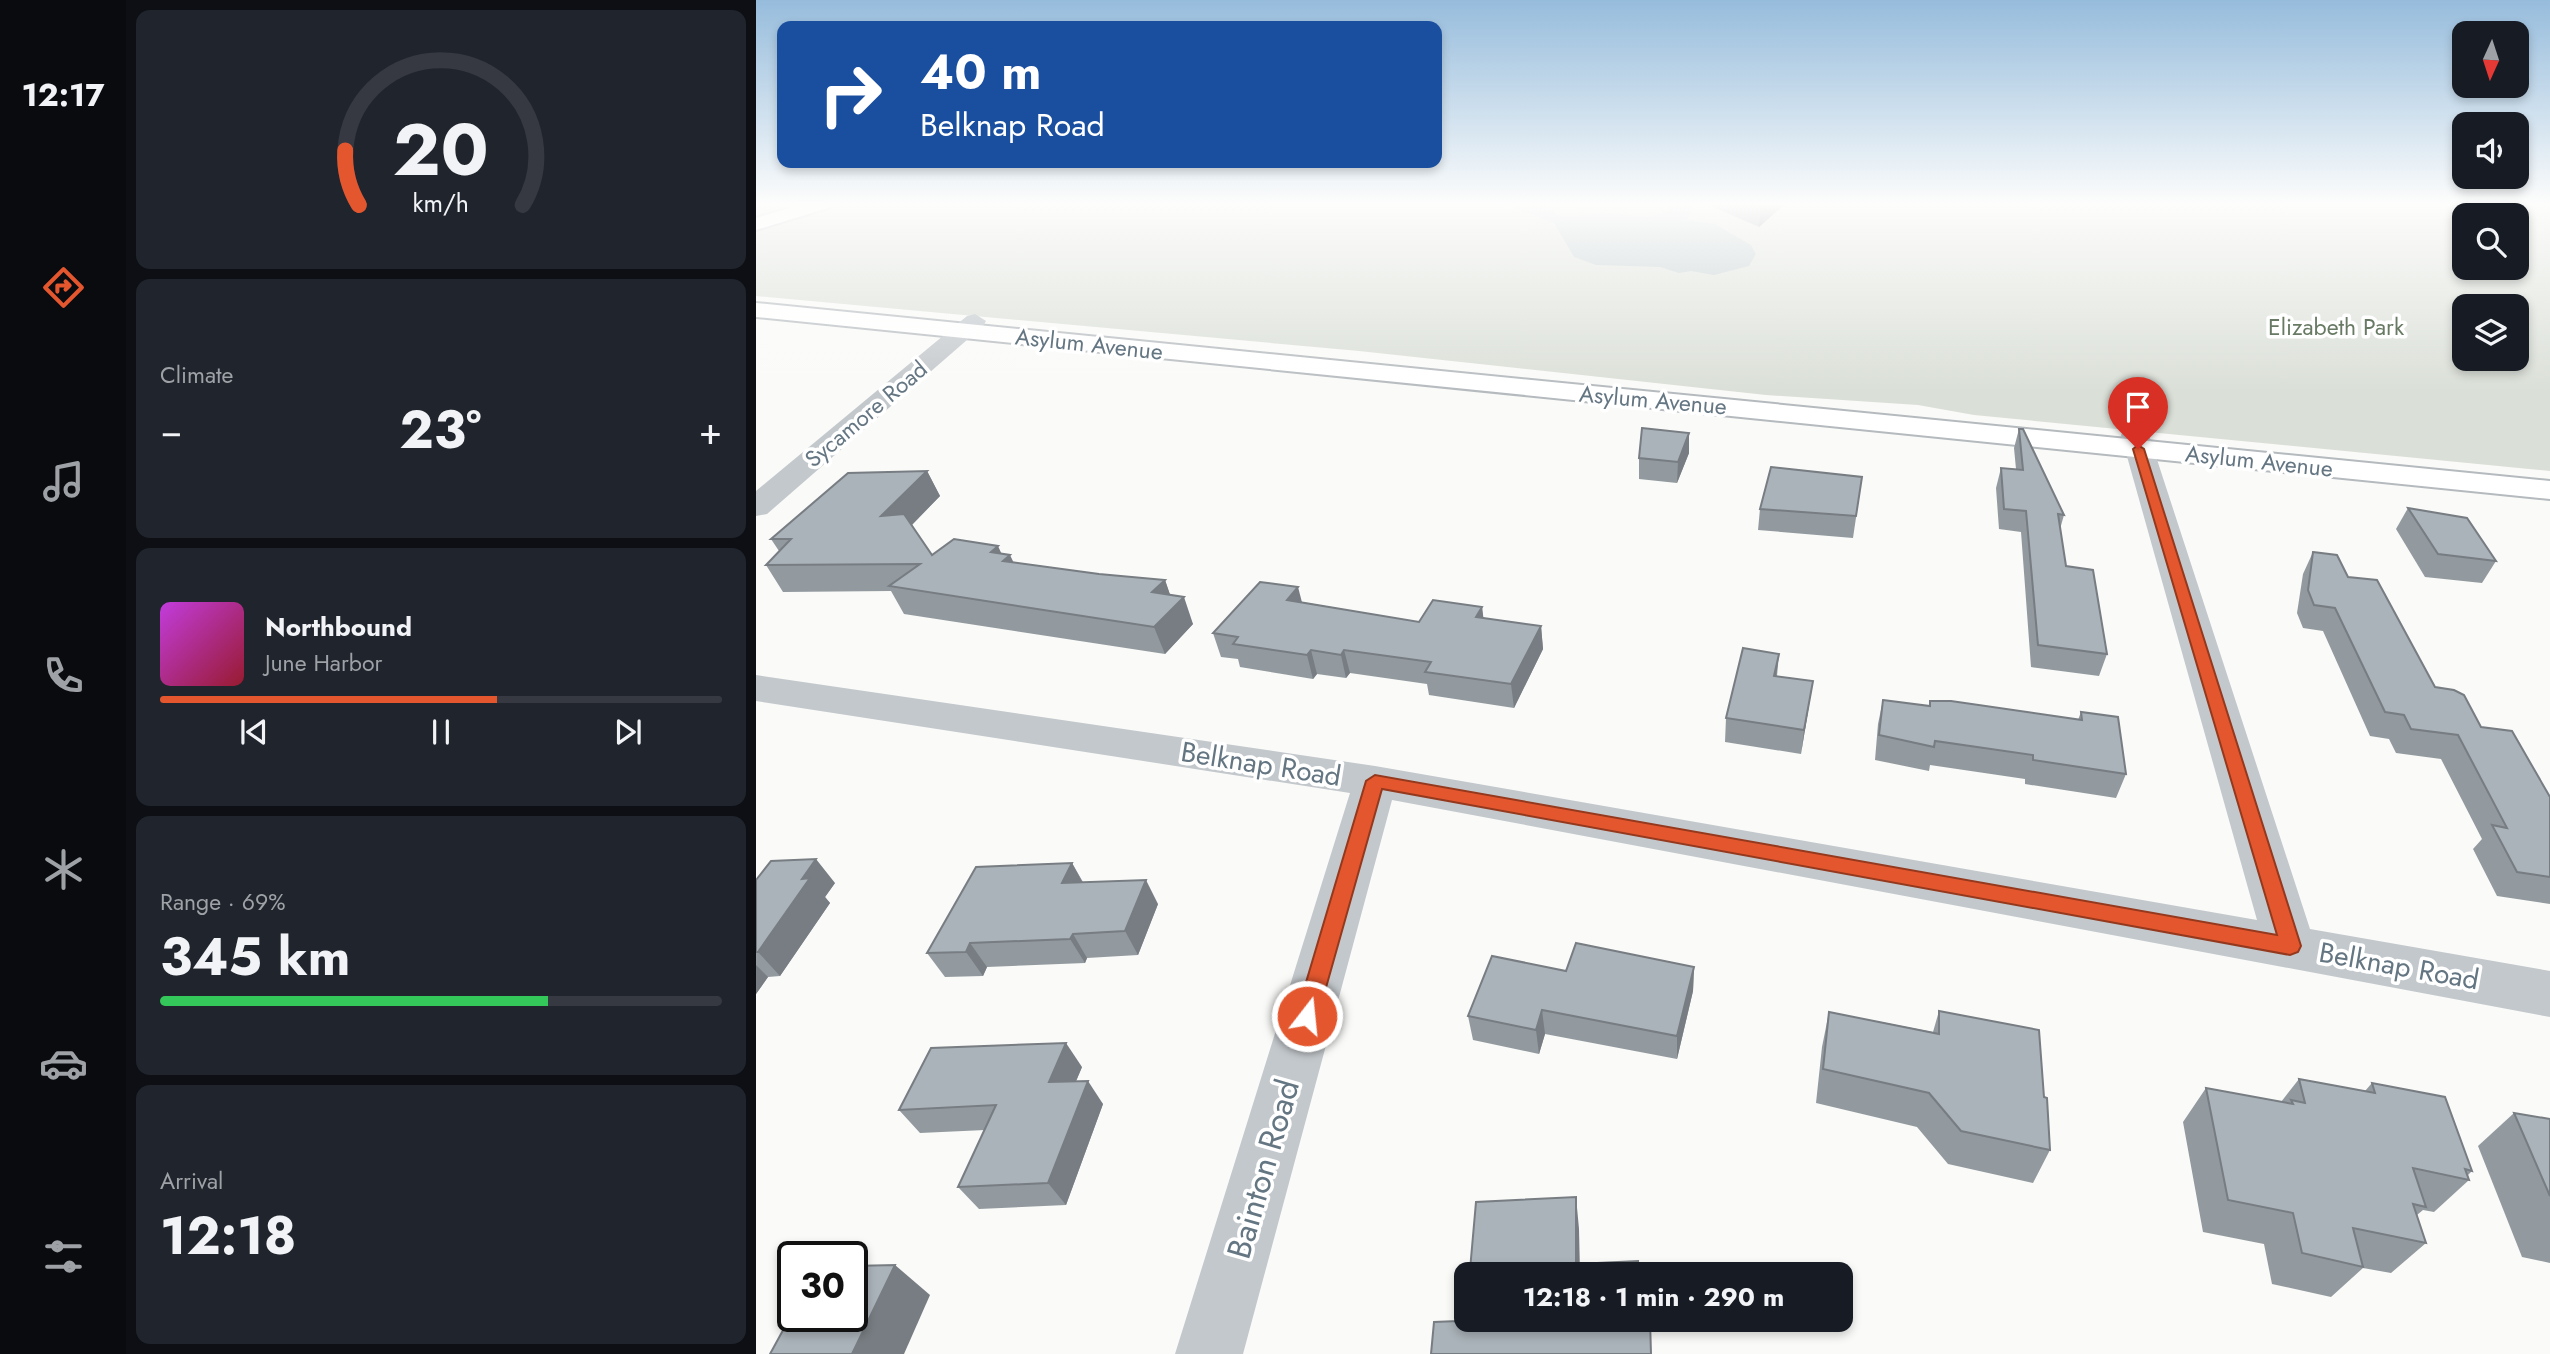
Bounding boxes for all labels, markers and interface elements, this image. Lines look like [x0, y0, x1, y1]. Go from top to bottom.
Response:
north arrow [2452, 21, 2529, 98]
map controls [2452, 21, 2529, 371]
text: 40 m [920, 37, 1042, 107]
icon: right [805, 49, 896, 140]
text: 12:17 [21, 72, 105, 118]
text: 20 [393, 98, 489, 203]
text: Belknap Road [920, 102, 1105, 148]
button: sound [2452, 112, 2529, 189]
text: km/h [413, 185, 469, 221]
button: search [2452, 203, 2529, 280]
icon: directions [39, 263, 88, 312]
button: layers [2452, 294, 2529, 371]
park label: Elizabeth Park [2268, 310, 2405, 344]
street label: Asylum Avenue [1013, 319, 1165, 369]
street label: Sycamore Road [797, 352, 935, 476]
text: Climate [160, 358, 233, 392]
street label: Asylum Avenue [1578, 377, 1729, 423]
pin [2108, 377, 2168, 449]
icon: arrive [2119, 388, 2157, 426]
text: 23° [400, 392, 481, 468]
text: − [160, 403, 182, 458]
text: + [699, 403, 722, 458]
street label: Asylum Avenue [2183, 436, 2335, 486]
icon: music [39, 457, 88, 506]
text: Northbound [265, 608, 412, 646]
text: June Harbor [265, 646, 382, 680]
icon: phone [39, 651, 88, 700]
icon: previous [235, 713, 273, 751]
icon: pause [422, 713, 460, 751]
icon: next [609, 713, 647, 751]
street label: Belknap Road [1178, 731, 1344, 797]
icon: climate [39, 845, 88, 894]
text: Range · 69% [160, 885, 285, 919]
text: 345 km [160, 919, 350, 995]
street label: Belknap Road [2316, 932, 2482, 1000]
position arrow [1270, 979, 1344, 1053]
icon: car [39, 1039, 88, 1088]
street label: Bainton Road [1215, 1074, 1311, 1264]
text: Arrival [160, 1164, 223, 1198]
text: 12:18 [160, 1198, 296, 1274]
icon: filters [39, 1232, 88, 1281]
speed limit sign: 30 [777, 1241, 868, 1332]
text: 12:18 · 1 min · 290 m [1523, 1278, 1784, 1316]

